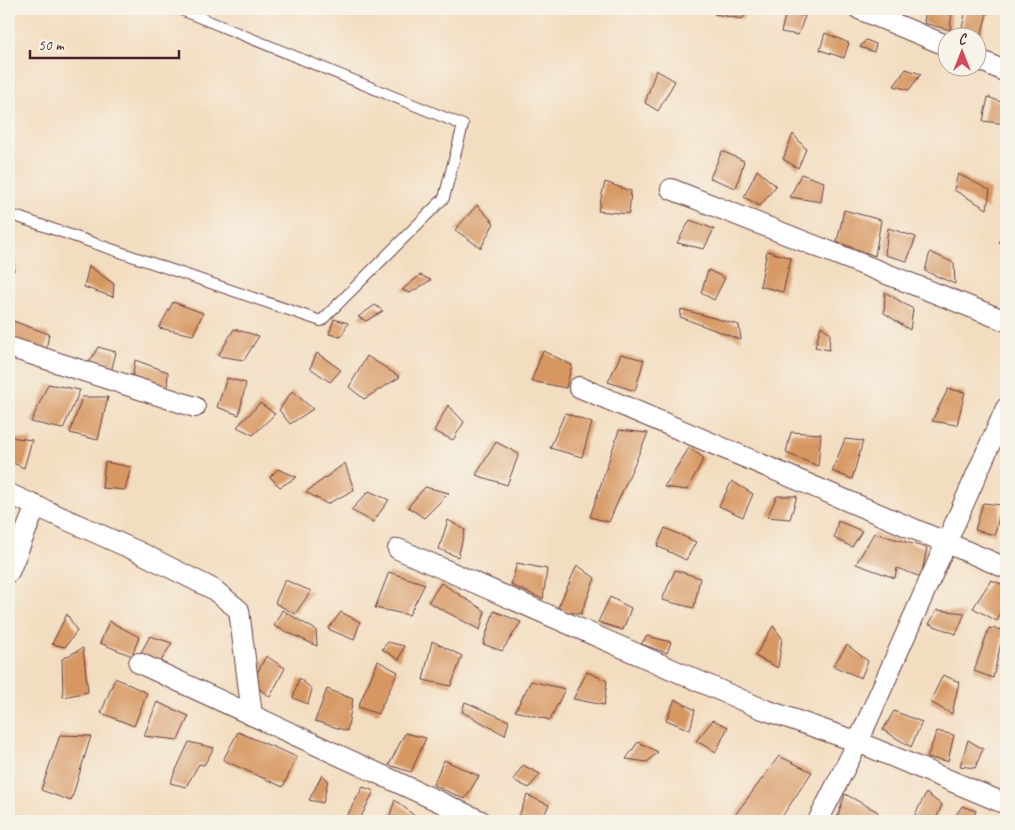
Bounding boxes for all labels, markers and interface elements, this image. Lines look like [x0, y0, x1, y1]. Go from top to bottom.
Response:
scale bar [30, 28, 179, 60]
north arrow [938, 28, 988, 78]
text: С [959, 31, 968, 48]
text: 50 m [38, 36, 65, 55]

